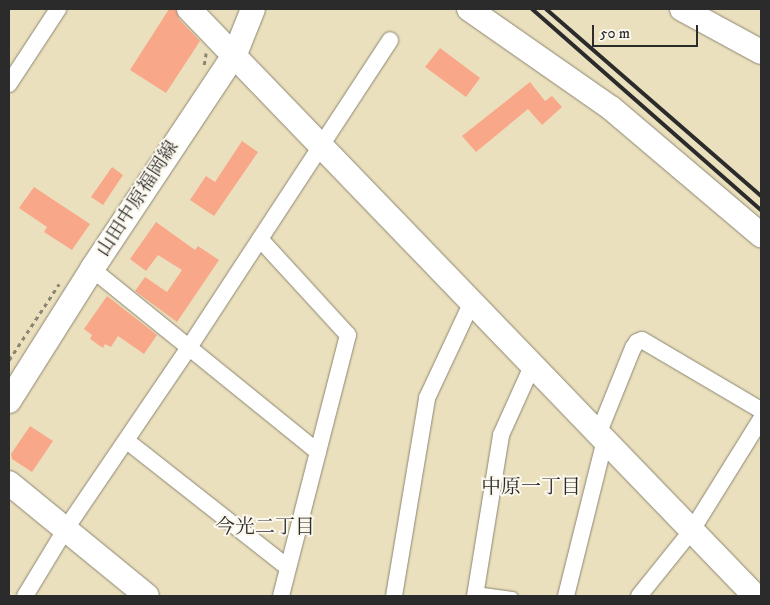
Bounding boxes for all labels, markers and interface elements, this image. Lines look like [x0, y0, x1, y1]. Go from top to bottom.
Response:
scale bar [595, 15, 701, 47]
text: 50 m [600, 24, 630, 43]
street label: 山田中原福岡線 [92, 137, 184, 261]
district label: 中原一丁目 [481, 475, 581, 499]
district label: 今光二丁目 [215, 515, 315, 539]

